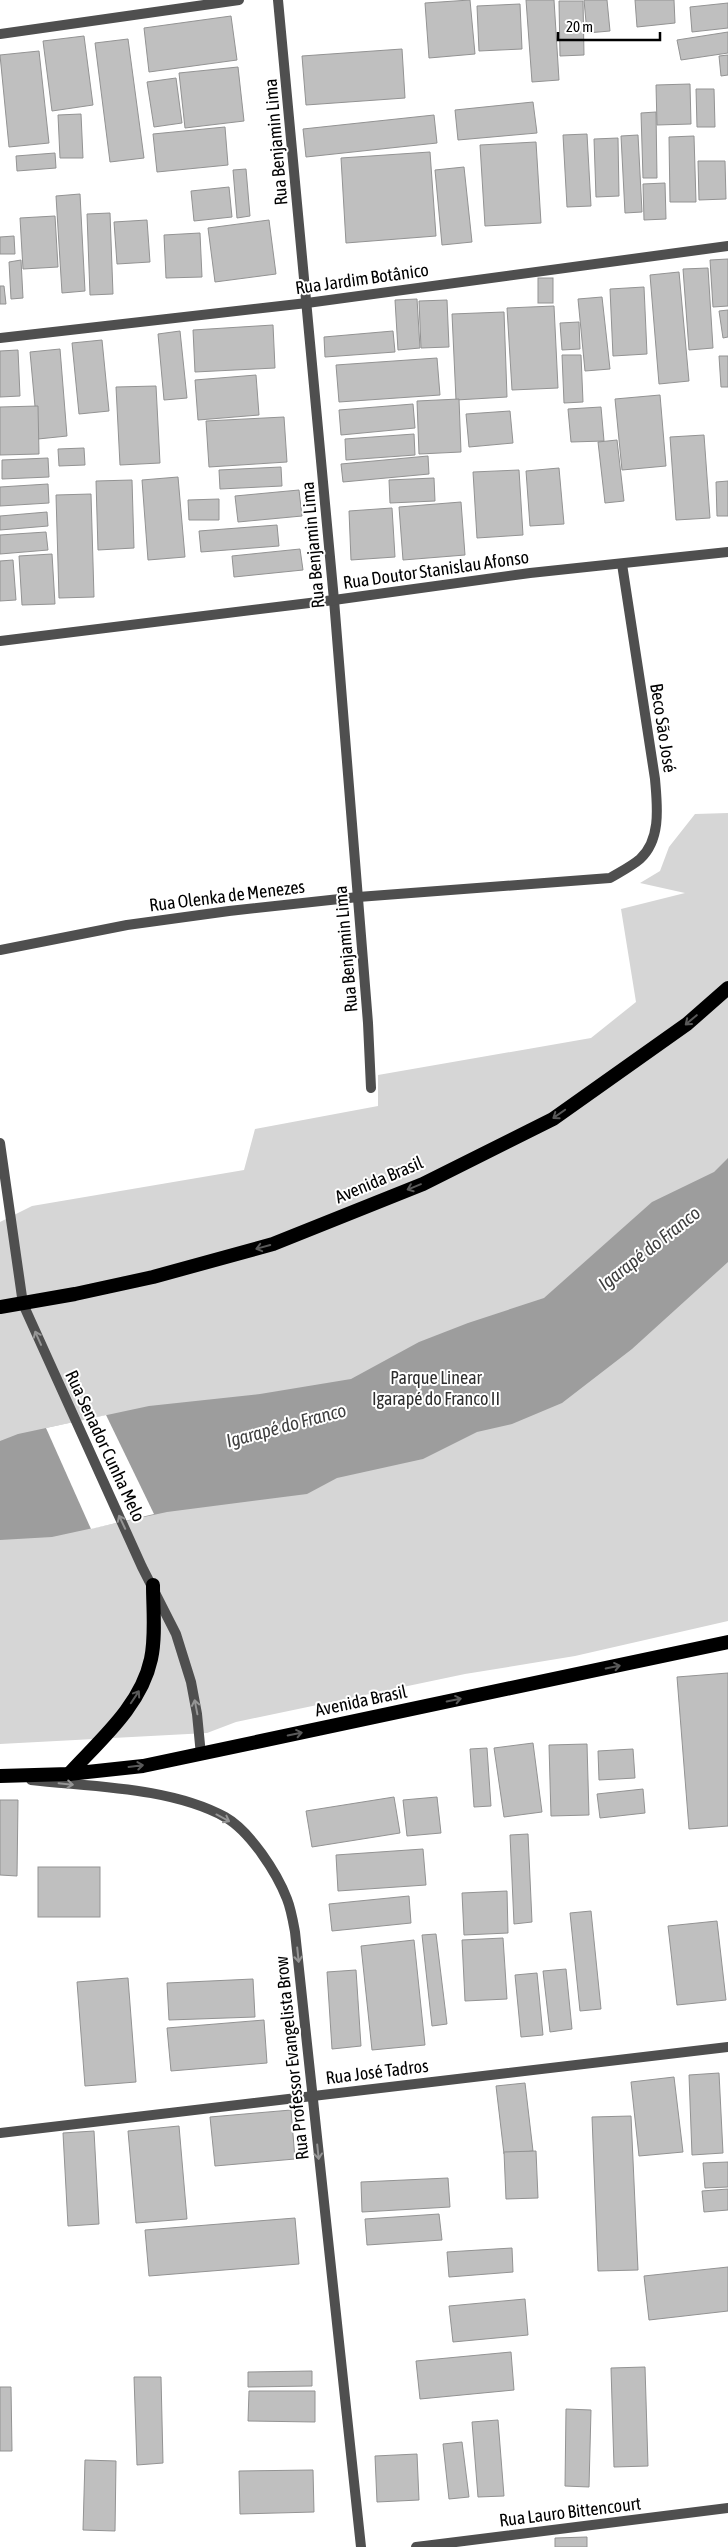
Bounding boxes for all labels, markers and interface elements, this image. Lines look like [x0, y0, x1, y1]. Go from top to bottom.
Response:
scale bar [558, 10, 660, 42]
text: 20 m [566, 18, 593, 35]
street label: Rua Benjamin Lima [259, 78, 292, 206]
street label: Rua Jardim Botânico [294, 259, 430, 298]
street label: Rua Benjamin Lima [296, 481, 329, 609]
street label: Rua Doutor Stanislau Afonso [342, 546, 530, 593]
street label: Beco São José [646, 682, 681, 774]
street label: Rua Olenka de Menezes [148, 876, 306, 915]
street label: Rua Benjamin Lima [329, 885, 362, 1013]
one-way arrow [685, 1014, 698, 1025]
one-way arrow [552, 1109, 566, 1119]
street label: Avenida Brasil [332, 1152, 426, 1207]
one-way arrow [407, 1183, 422, 1193]
water label: Igarapé do Franco [594, 1201, 704, 1295]
one-way arrow [255, 1243, 271, 1252]
one-way arrow [33, 1331, 43, 1346]
street label: Rua Senador Cunha Melo [61, 1367, 150, 1525]
park label: Parque Linear Igarapé do Franco II [372, 1367, 500, 1409]
water label: Igarapé do Franco [224, 1398, 348, 1452]
one-way arrow [117, 1515, 127, 1530]
one-way arrow [604, 1661, 620, 1671]
street label: Avenida Brasil [313, 1680, 409, 1721]
one-way arrow [130, 1690, 140, 1704]
one-way arrow [445, 1695, 461, 1704]
one-way arrow [190, 1699, 200, 1715]
one-way arrow [287, 1729, 303, 1738]
one-way arrow [128, 1761, 144, 1771]
one-way arrow [58, 1779, 74, 1789]
one-way arrow [216, 1813, 231, 1823]
one-way arrow [293, 1947, 303, 1963]
street label: Rua Professor Evangelista Brow [270, 1955, 313, 2161]
street label: Rua José Tadros [324, 2055, 430, 2088]
one-way arrow [314, 2143, 323, 2159]
street label: Rua Lauro Bittencourt [498, 2492, 642, 2531]

